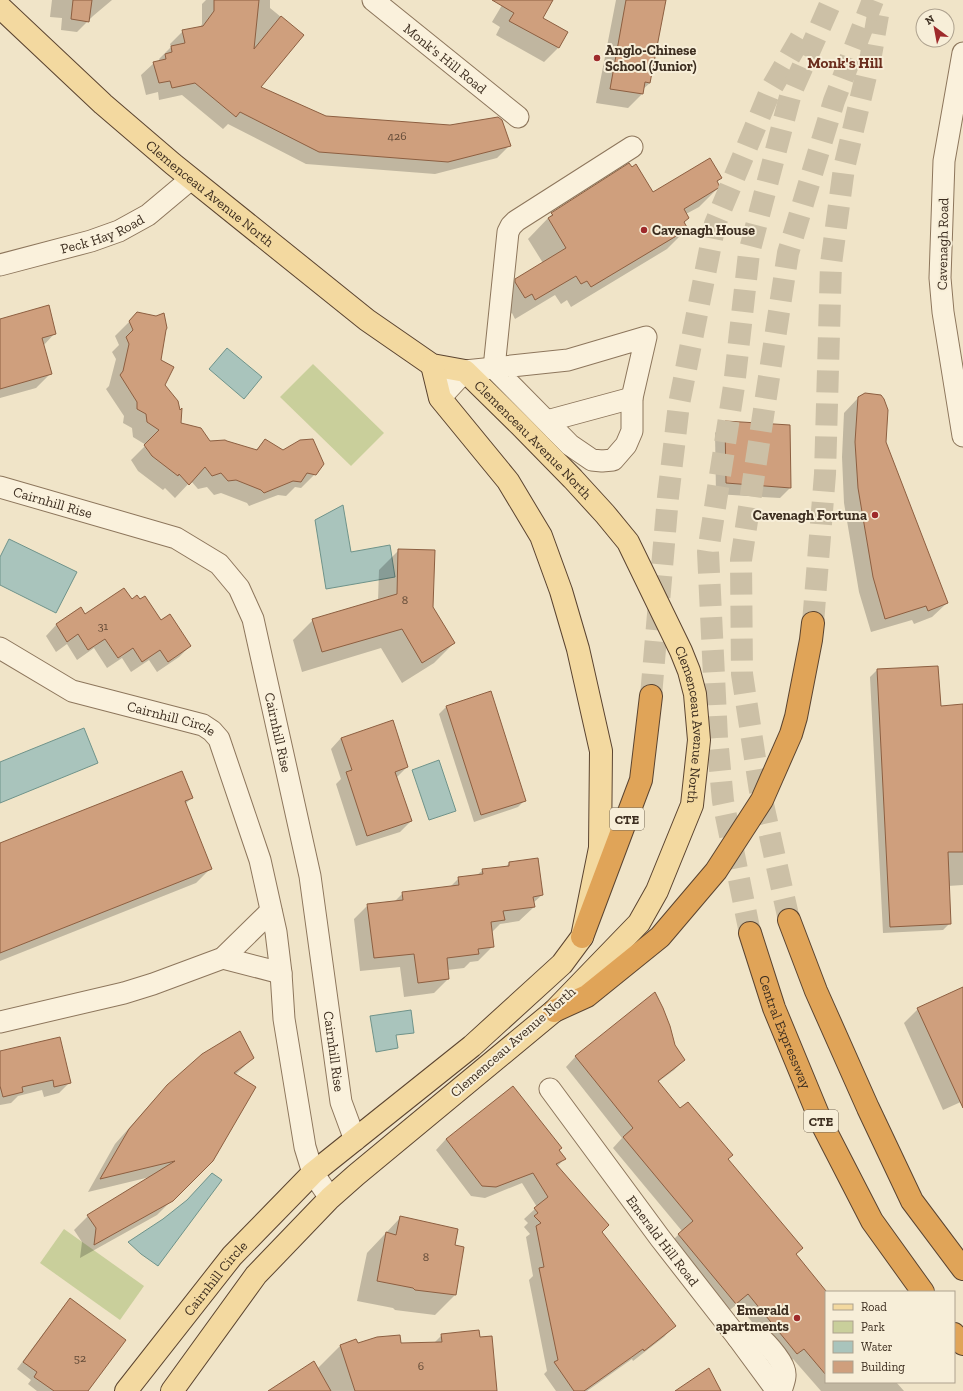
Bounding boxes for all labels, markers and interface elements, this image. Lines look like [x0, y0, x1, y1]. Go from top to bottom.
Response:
north arrow [915, 8, 955, 48]
text: N [923, 12, 937, 28]
street label: Monk's Hill Road [400, 20, 491, 97]
place label: Anglo-Chinese School (Junior) [605, 42, 697, 75]
marker: Anglo-Chinese School (Junior) [592, 53, 602, 63]
district label: Monk's Hill [807, 54, 883, 72]
house number: 426 [387, 129, 407, 143]
street label: Clemenceau Avenue North [143, 136, 278, 251]
street label: Cavenagh Road [934, 197, 952, 290]
street label: Peck Hay Road [59, 210, 147, 257]
place label: Cavenagh House [652, 222, 755, 239]
marker: Cavenagh House [639, 225, 649, 235]
street label: Clemenceau Avenue North [471, 377, 596, 503]
street label: Cairnhill Rise [11, 483, 95, 522]
place label: Cavenagh Fortuna [753, 507, 867, 524]
marker: Cavenagh Fortuna [870, 510, 880, 520]
house number: 8 [402, 593, 408, 607]
house number: 31 [98, 619, 109, 633]
street label: Clemenceau Avenue North [671, 643, 708, 805]
street label: Cairnhill Rise [261, 691, 295, 774]
street label: Cairnhill Circle [125, 697, 219, 740]
road number: CTE [610, 808, 644, 830]
street label: Central Expressway [756, 973, 815, 1092]
street label: Clemenceau Avenue North [447, 983, 579, 1101]
street label: Cairnhill Rise [320, 1010, 348, 1093]
road number: CTE [804, 1110, 838, 1132]
street label: Emerald Hill Road [623, 1192, 703, 1290]
street label: Cairnhill Circle [180, 1237, 251, 1319]
house number: 8 [423, 1250, 429, 1264]
legend [825, 1291, 955, 1383]
text: Road [861, 1300, 887, 1314]
place label: Emerald apartments [716, 1302, 790, 1335]
marker: Emerald apartments [792, 1313, 802, 1323]
text: Park [861, 1320, 886, 1334]
text: Water [861, 1340, 893, 1354]
house number: 52 [74, 1351, 86, 1365]
house number: 6 [418, 1359, 424, 1373]
text: Building [861, 1360, 905, 1374]

